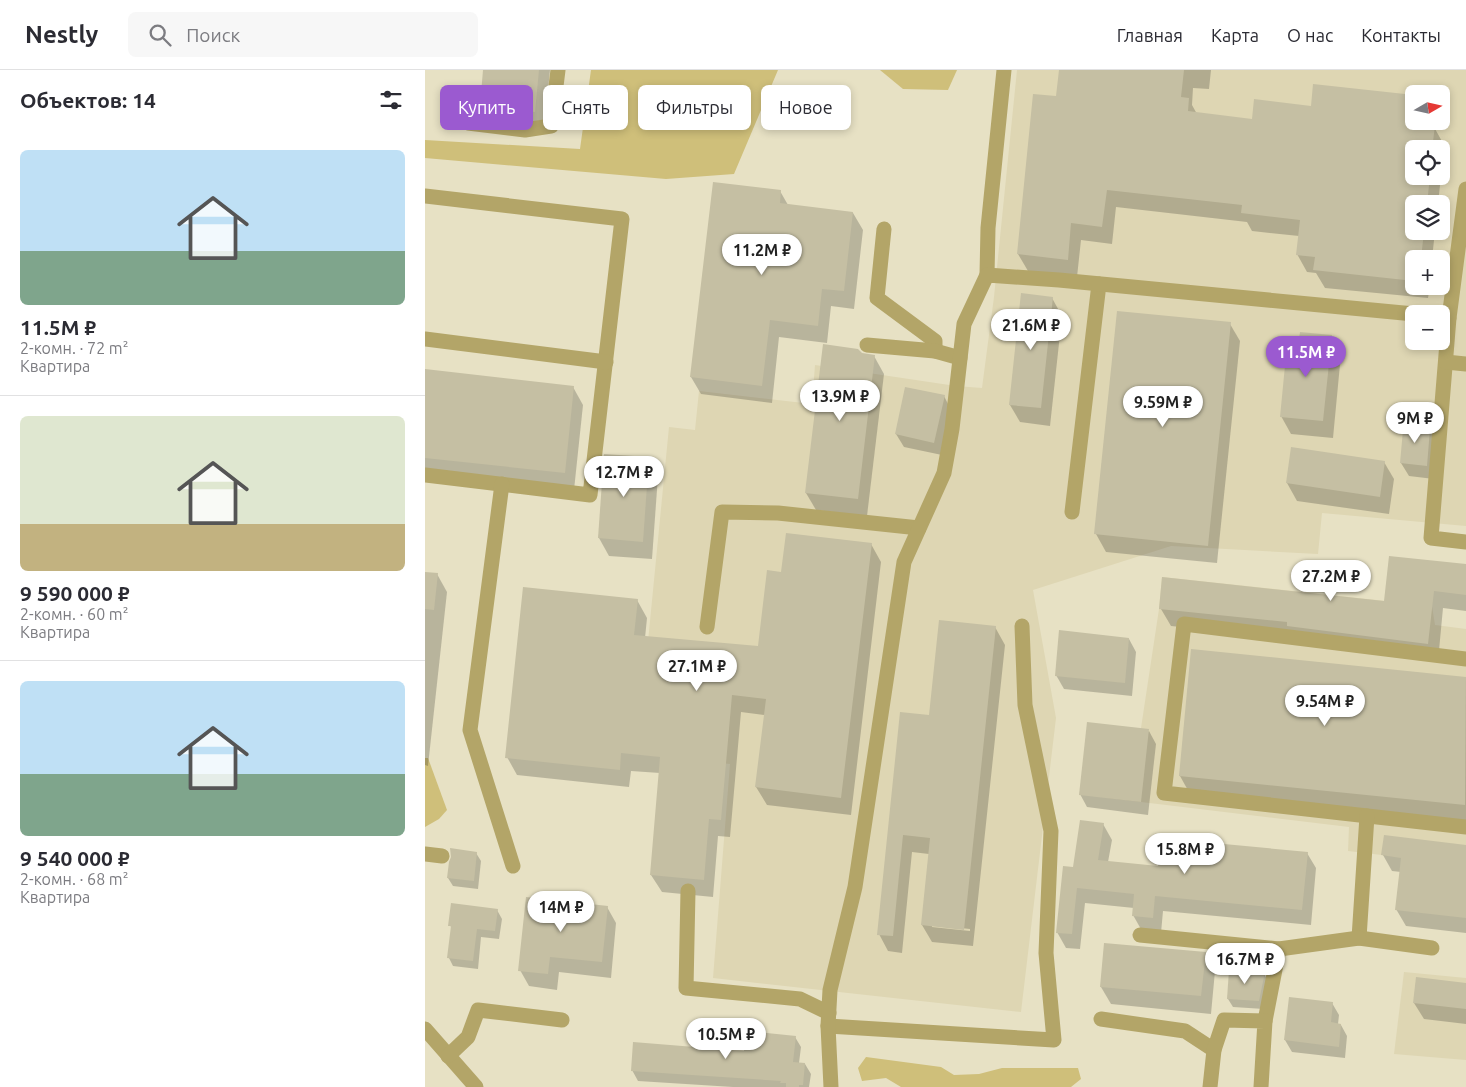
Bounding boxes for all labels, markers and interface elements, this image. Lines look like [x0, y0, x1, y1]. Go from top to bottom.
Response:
search box [128, 12, 478, 57]
text: Nestly [25, 21, 98, 48]
icon: search [146, 21, 174, 49]
text: Поиск [186, 24, 240, 46]
text: Главная [1117, 25, 1183, 45]
text: Карта [1211, 25, 1259, 45]
text: О нас [1287, 25, 1333, 45]
text: Контакты [1361, 25, 1441, 45]
chip: Купить [440, 85, 533, 130]
chip: Снять [543, 85, 628, 130]
chip: Фильтры [638, 85, 751, 130]
chip: Новое [761, 85, 851, 130]
north arrow [1405, 85, 1450, 130]
map controls [1405, 85, 1450, 350]
icon: filters [377, 86, 405, 114]
text: Объектов: 14 [20, 88, 156, 112]
button: locate [1405, 140, 1450, 185]
icon: home [168, 183, 258, 273]
button: layers [1405, 195, 1450, 240]
pin: 11.2M ₽ [716, 234, 808, 276]
text: 11.2M ₽ [733, 241, 791, 259]
button: + [1405, 250, 1450, 295]
button: − [1405, 305, 1450, 350]
pin: 21.6M ₽ [985, 308, 1077, 351]
text: 11.5M ₽ [20, 315, 96, 339]
text: 21.6M ₽ [1002, 316, 1060, 334]
pin: 11.5M ₽ [1260, 336, 1352, 378]
text: 2-комн. · 72 m² [20, 339, 128, 357]
text: 11.5M ₽ [1277, 343, 1335, 361]
text: Квартира [20, 357, 90, 375]
pin: 13.9M ₽ [794, 380, 886, 422]
pin: 9.59M ₽ [1117, 386, 1209, 428]
text: 13.9M ₽ [811, 387, 869, 405]
text: 9.59M ₽ [1134, 393, 1192, 411]
pin: 9M ₽ [1385, 402, 1445, 444]
text: 9M ₽ [1397, 409, 1433, 427]
icon: home [168, 448, 258, 538]
pin: 12.7M ₽ [578, 456, 670, 498]
text: 12.7M ₽ [595, 463, 653, 481]
pin: 27.2M ₽ [1285, 560, 1377, 602]
text: 27.2M ₽ [1302, 567, 1360, 585]
text: 9 590 000 ₽ [20, 581, 130, 605]
text: 2-комн. · 60 m² [20, 605, 128, 623]
text: Квартира [20, 623, 90, 641]
pin: 27.1M ₽ [651, 650, 743, 692]
text: 27.1M ₽ [668, 657, 726, 675]
pin: 9.54M ₽ [1279, 684, 1371, 727]
text: 9.54M ₽ [1296, 692, 1354, 710]
icon: home [168, 713, 258, 803]
pin: 15.8M ₽ [1139, 832, 1231, 875]
text: 15.8M ₽ [1156, 840, 1214, 858]
text: 9 540 000 ₽ [20, 846, 130, 870]
text: 2-комн. · 68 m² [20, 870, 128, 888]
text: Квартира [20, 888, 90, 906]
pin: 14M ₽ [526, 890, 596, 933]
text: 14M ₽ [538, 898, 584, 916]
pin: 16.7M ₽ [1199, 942, 1291, 985]
text: 16.7M ₽ [1216, 950, 1274, 968]
pin: 10.5M ₽ [680, 1018, 772, 1060]
text: 10.5M ₽ [697, 1025, 755, 1043]

